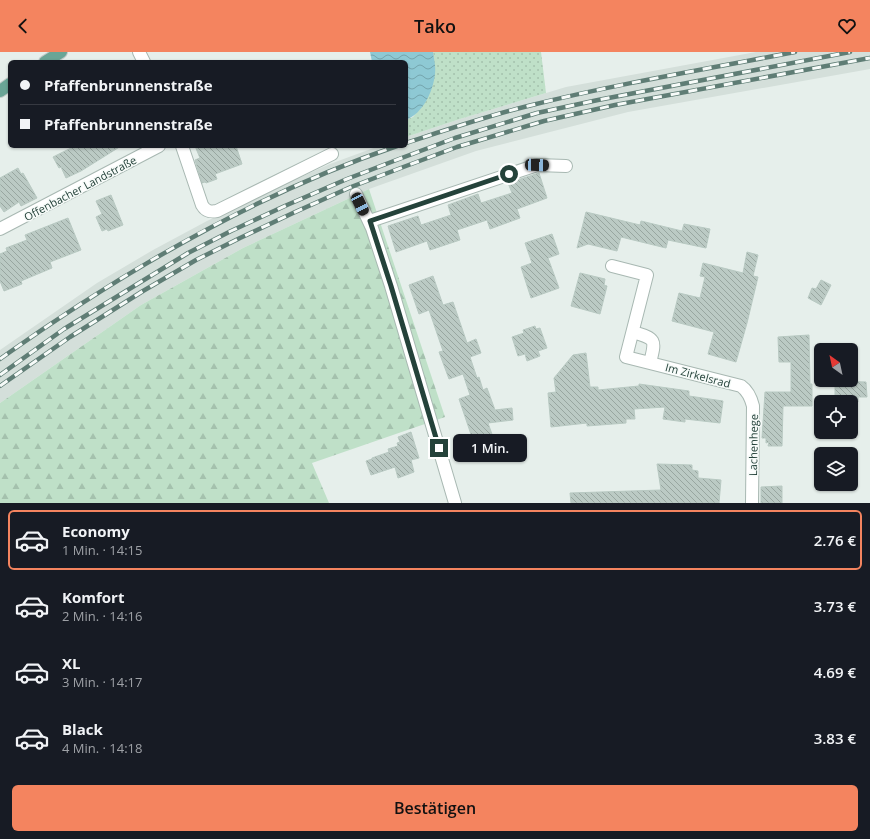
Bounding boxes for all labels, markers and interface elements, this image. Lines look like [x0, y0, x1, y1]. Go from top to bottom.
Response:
text: Tako [414, 14, 456, 38]
icon: back [12, 15, 34, 37]
icon: heart [836, 15, 858, 37]
text: Pfaffenbrunnenstraße [44, 75, 213, 95]
text: Pfaffenbrunnenstraße [44, 114, 213, 134]
street label: Offenbacher Landstraße [21, 152, 139, 224]
car [525, 159, 549, 171]
route start [500, 165, 518, 183]
car [349, 191, 371, 217]
north arrow [814, 343, 858, 387]
map controls [814, 343, 858, 491]
street label: Im Zirkelsrad [664, 359, 732, 391]
button: locate [814, 395, 858, 439]
street label: Lachenhege [745, 414, 761, 476]
callout: 1 Min. [453, 434, 527, 462]
route end [430, 439, 448, 457]
text: 1 Min. [471, 439, 509, 457]
button: layers [814, 447, 858, 491]
text: Economy [62, 521, 130, 541]
icon: car [14, 522, 50, 558]
text: 2.76 € [814, 530, 856, 550]
text: 1 Min. · 14:15 [62, 541, 143, 559]
text: Komfort [62, 587, 124, 607]
icon: car [14, 588, 50, 624]
text: 3.73 € [814, 596, 856, 616]
text: 2 Min. · 14:16 [62, 607, 143, 625]
text: XL [62, 653, 80, 673]
icon: car [14, 654, 50, 690]
text: 4.69 € [814, 662, 856, 682]
text: 3 Min. · 14:17 [62, 673, 143, 691]
text: Black [62, 719, 103, 739]
icon: car [14, 720, 50, 756]
text: 3.83 € [814, 728, 856, 748]
text: 4 Min. · 14:18 [62, 739, 143, 757]
button: Bestätigen [12, 785, 858, 831]

